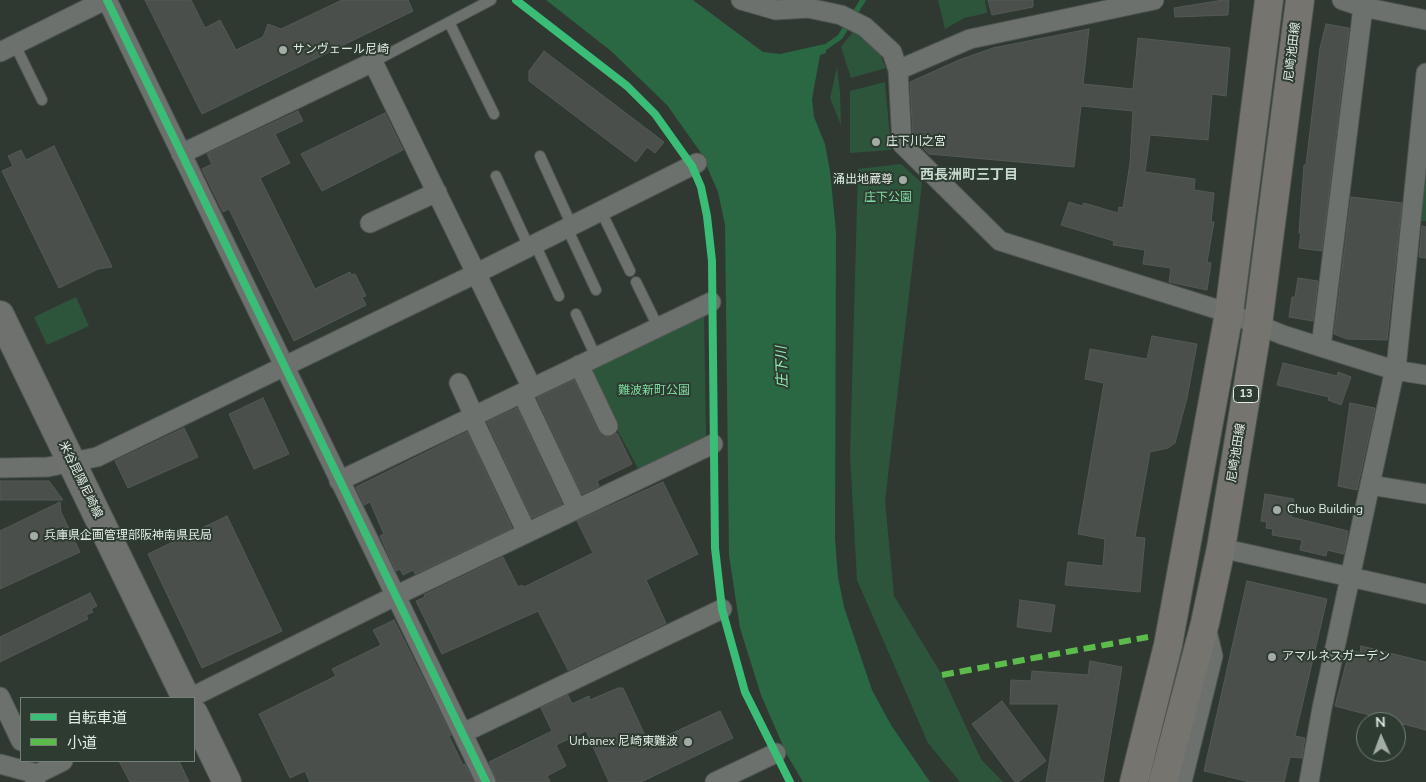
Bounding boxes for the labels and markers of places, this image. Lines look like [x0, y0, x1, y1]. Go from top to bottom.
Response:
place label: サンヴェール尼崎 [293, 43, 389, 57]
marker: サンヴェール尼崎 [277, 44, 289, 56]
place label: 庄下川之宮 [886, 135, 946, 149]
marker: 庄下川之宮 [870, 136, 882, 148]
place label: 涌出地蔵尊 [833, 173, 893, 187]
marker: 涌出地蔵尊 [897, 174, 909, 186]
place label: Chuo Building [1287, 503, 1363, 517]
marker: Chuo Building [1271, 504, 1283, 516]
place label: 兵庫県企画管理部阪神南県民局 [44, 529, 212, 543]
marker: 兵庫県企画管理部阪神南県民局 [28, 530, 40, 542]
place label: アマルネスガーデン [1282, 650, 1390, 664]
marker: アマルネスガーデン [1266, 651, 1278, 663]
place label: Urbanex 尼崎東難波 [569, 735, 678, 749]
marker: Urbanex 尼崎東難波 [682, 736, 694, 748]

